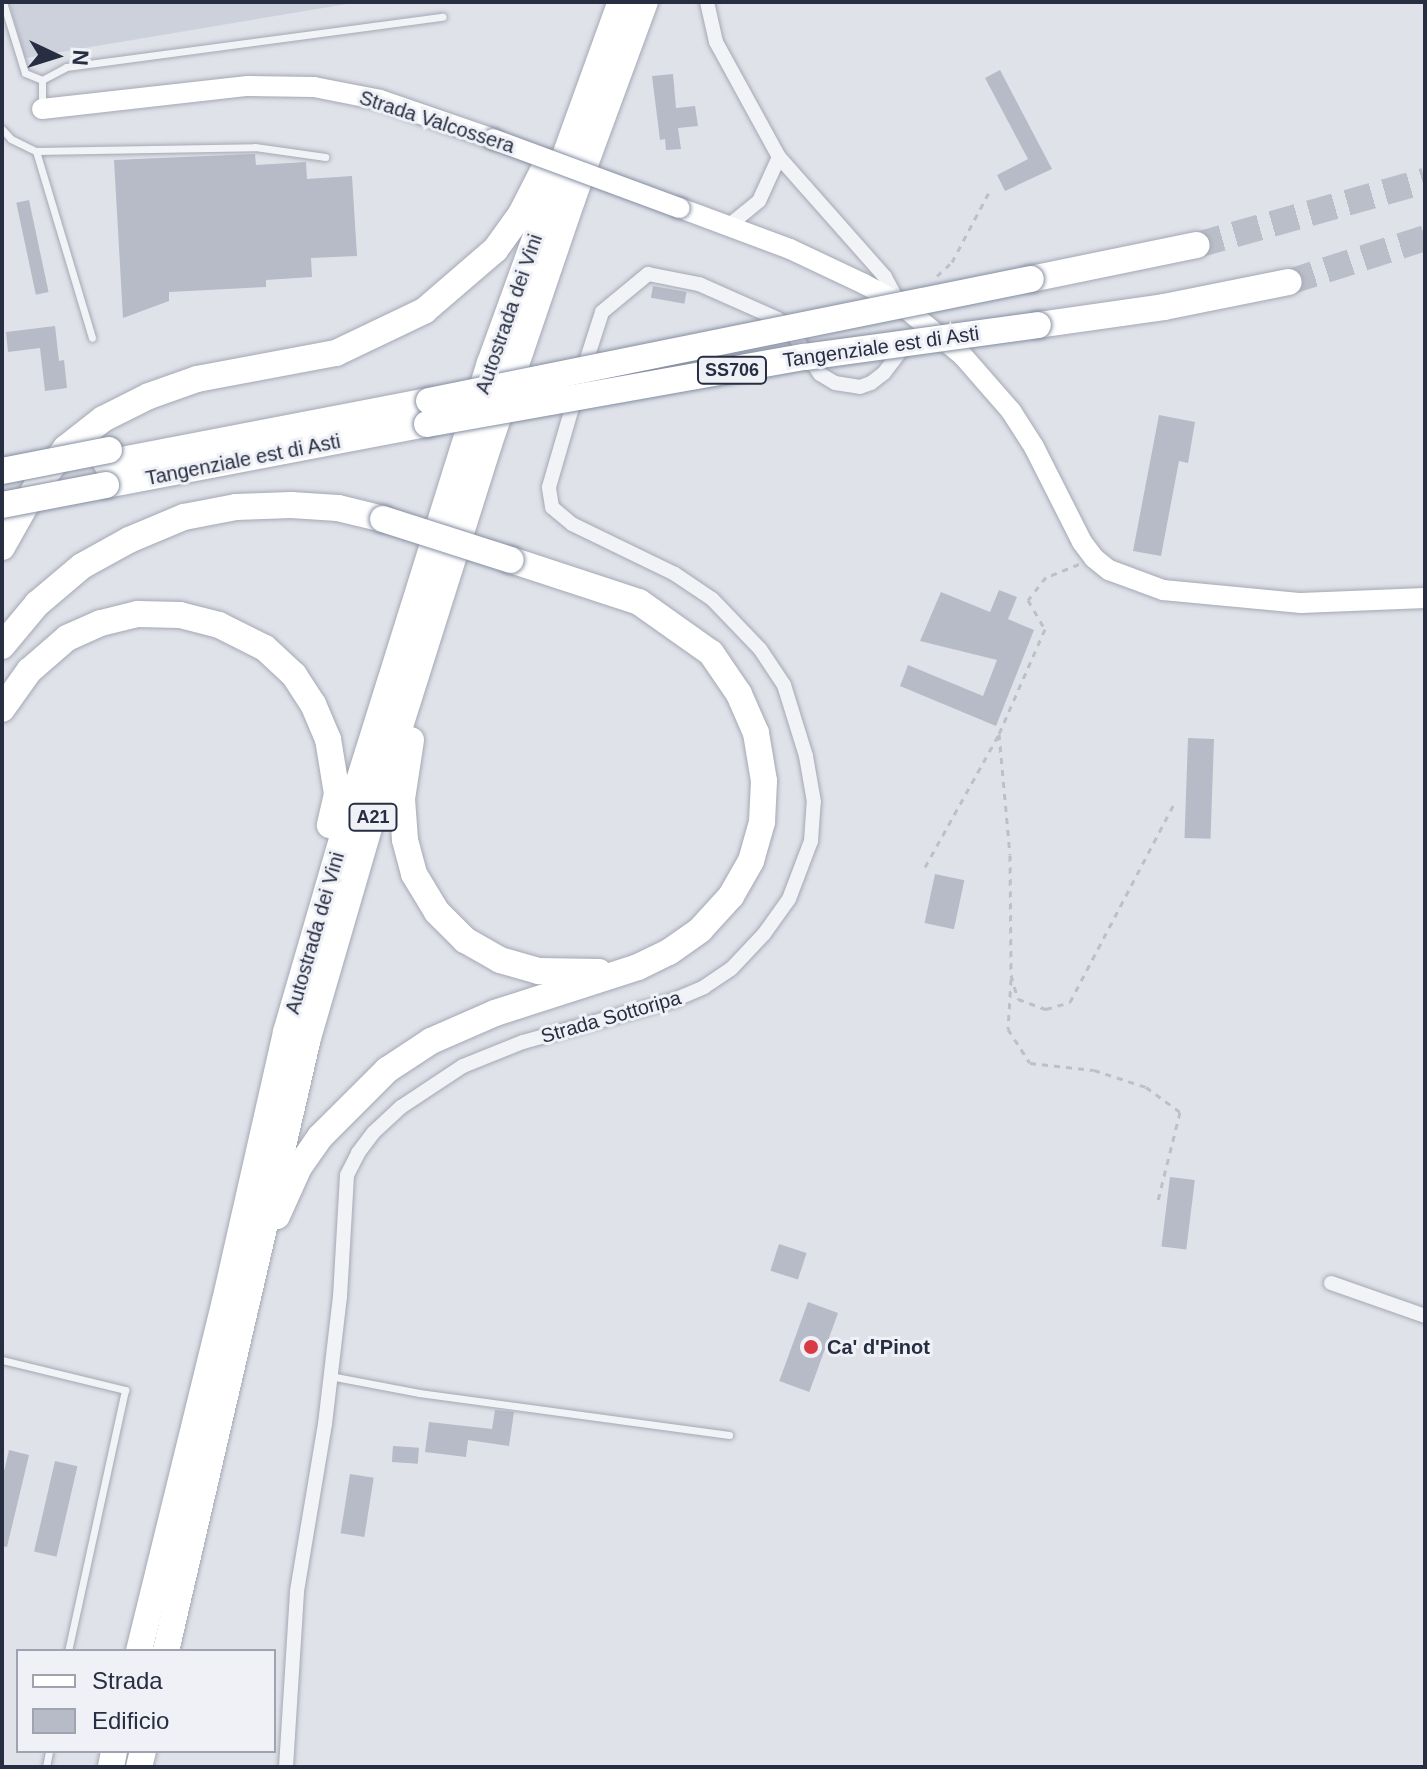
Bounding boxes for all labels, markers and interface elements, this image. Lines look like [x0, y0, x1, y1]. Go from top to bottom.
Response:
north arrow [16, 16, 96, 96]
text: N [67, 49, 93, 66]
street label: Strada Valcossera [356, 86, 518, 158]
street label: Autostrada dei Vini [470, 231, 548, 397]
street label: Tangenziale est di Asti [781, 321, 981, 373]
road number: SS706 [696, 356, 768, 384]
street label: Tangenziale est di Asti [143, 429, 343, 491]
road number: A21 [347, 803, 399, 831]
street label: Autostrada dei Vini [280, 849, 350, 1017]
street label: Strada Sottoripa [538, 986, 684, 1048]
place label: Ca' d'Pinot [827, 1335, 930, 1359]
marker: Ca' d'Pinot [802, 1338, 820, 1356]
legend [16, 1649, 276, 1753]
text: Strada [92, 1667, 163, 1694]
text: Edificio [92, 1707, 169, 1734]

